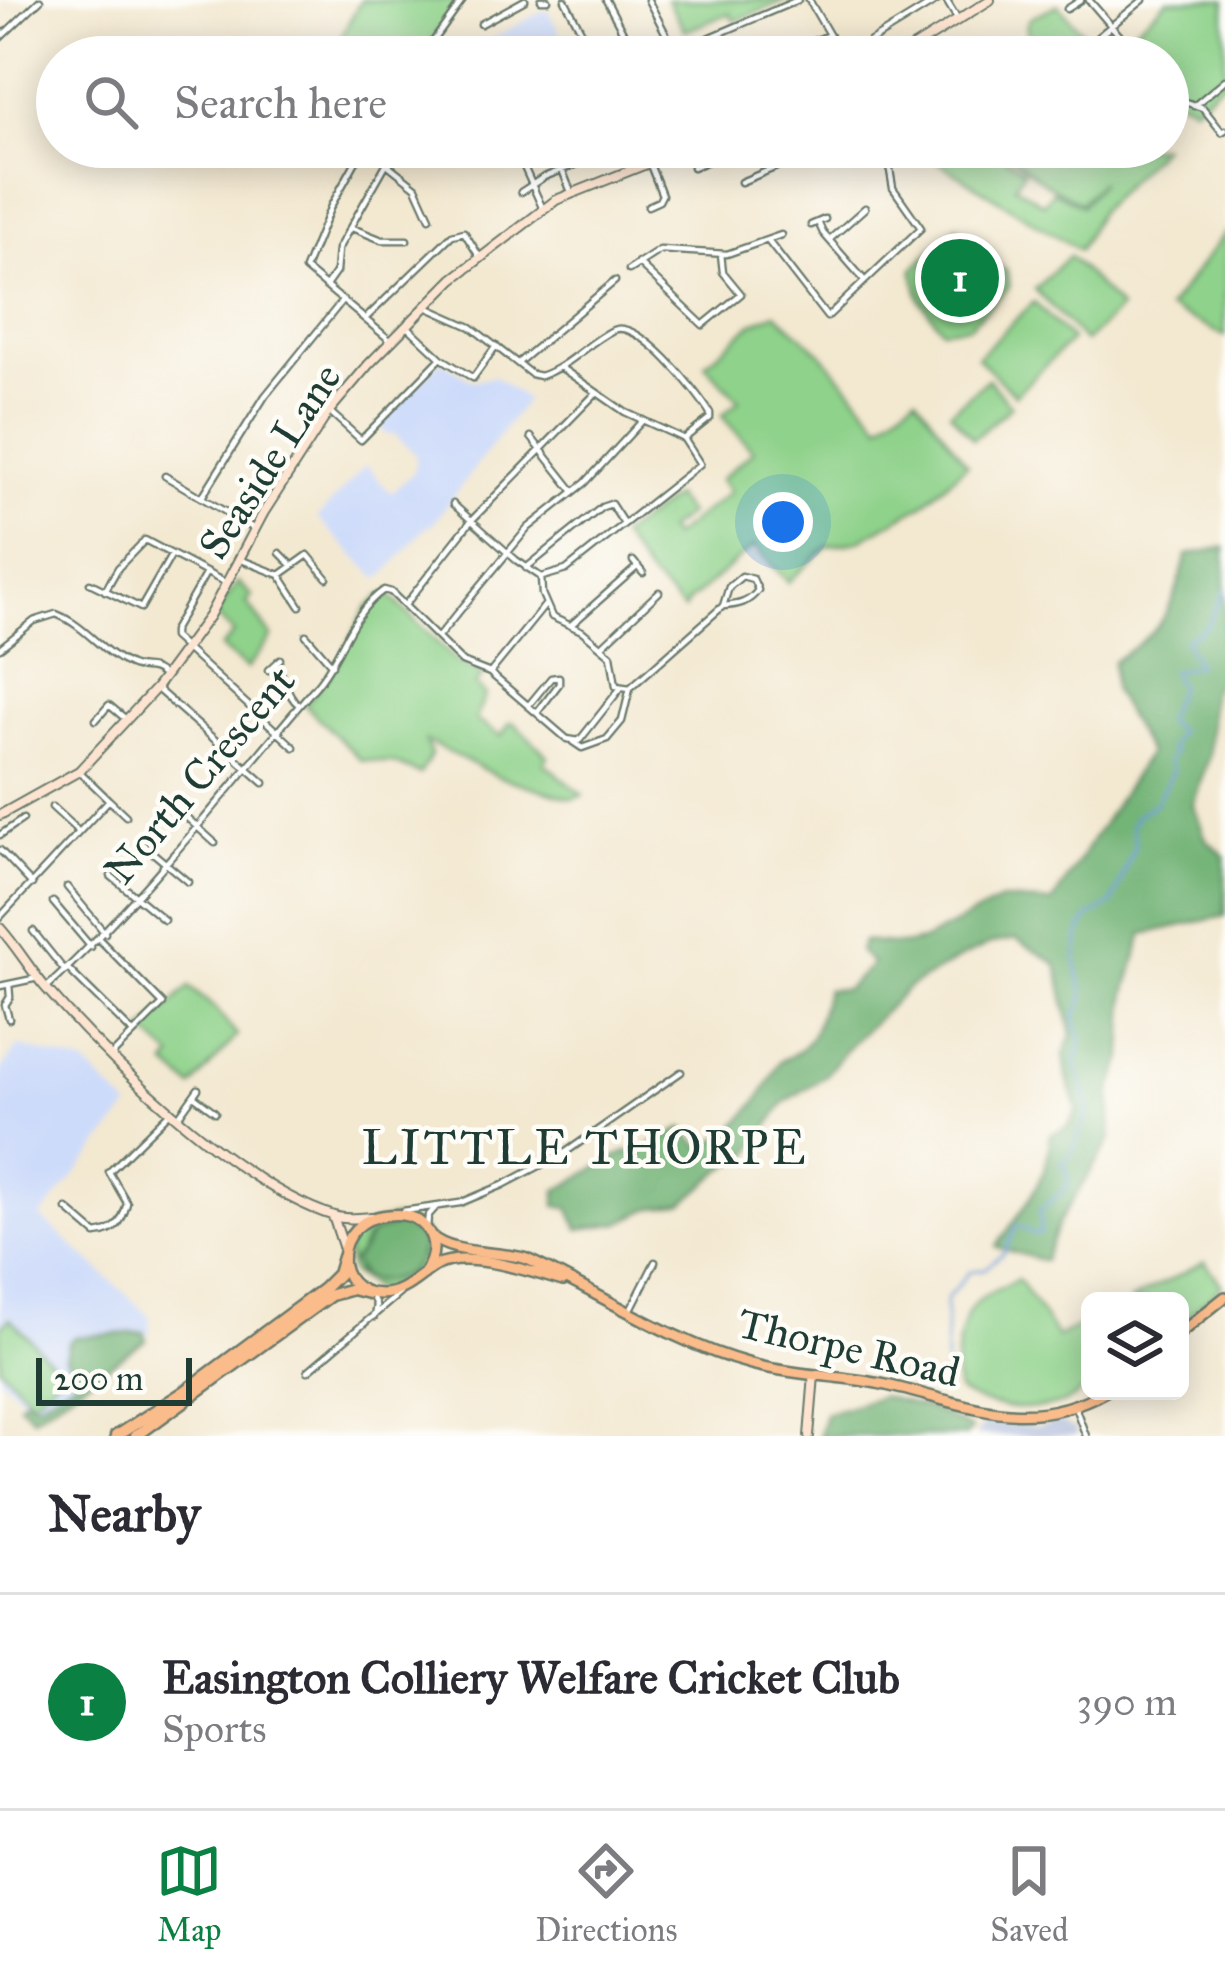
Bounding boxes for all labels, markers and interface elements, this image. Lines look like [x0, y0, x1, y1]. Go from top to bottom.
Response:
search box [36, 36, 1189, 168]
icon: search [78, 69, 144, 135]
text: Search here [174, 75, 387, 130]
pin: 1 [921, 233, 999, 323]
street label: Seaside Lane [188, 353, 352, 569]
your location [753, 492, 813, 552]
street label: North Crescent [94, 655, 306, 895]
district label: LITTLE THORPE [361, 1118, 809, 1177]
map controls [1081, 1292, 1189, 1400]
button: layers [1081, 1292, 1189, 1400]
street label: Thorpe Road [733, 1297, 965, 1399]
scale bar [36, 1352, 192, 1405]
text: 200 m [54, 1359, 144, 1399]
text: Nearby [48, 1483, 200, 1545]
text: Easington Colliery Welfare Cricket Club [162, 1650, 900, 1705]
text: 1 [79, 1678, 95, 1726]
text: 390 m [1077, 1678, 1177, 1726]
text: Sports [162, 1705, 266, 1753]
tab: Map [156, 1838, 222, 1950]
tab: Directions [535, 1838, 677, 1950]
tab: Saved [990, 1838, 1069, 1950]

